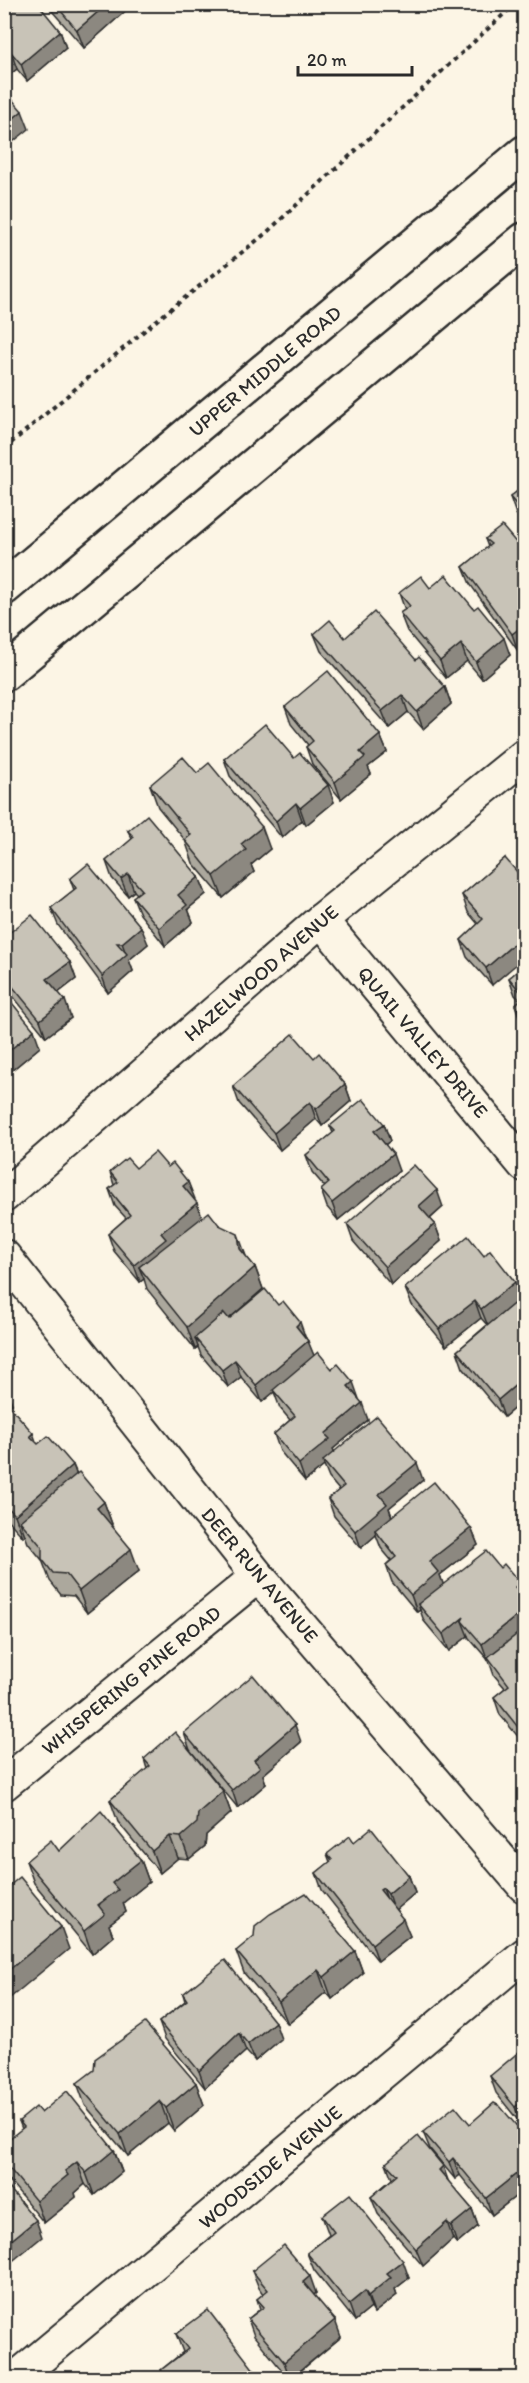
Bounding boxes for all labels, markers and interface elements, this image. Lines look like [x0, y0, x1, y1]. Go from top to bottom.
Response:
scale bar [298, 39, 412, 77]
text: 20 m [307, 49, 347, 71]
street label: UPPER MIDDLE ROAD [184, 300, 346, 442]
street label: HAZELWOOD AVENUE [179, 900, 343, 1046]
street label: QUAIL VALLEY DRIVE [353, 961, 493, 1123]
street label: DEER RUN AVENUE [196, 1502, 324, 1648]
street label: WHISPERING PINE ROAD [36, 1600, 226, 1760]
street label: WOODSIDE AVENUE [193, 2100, 347, 2234]

